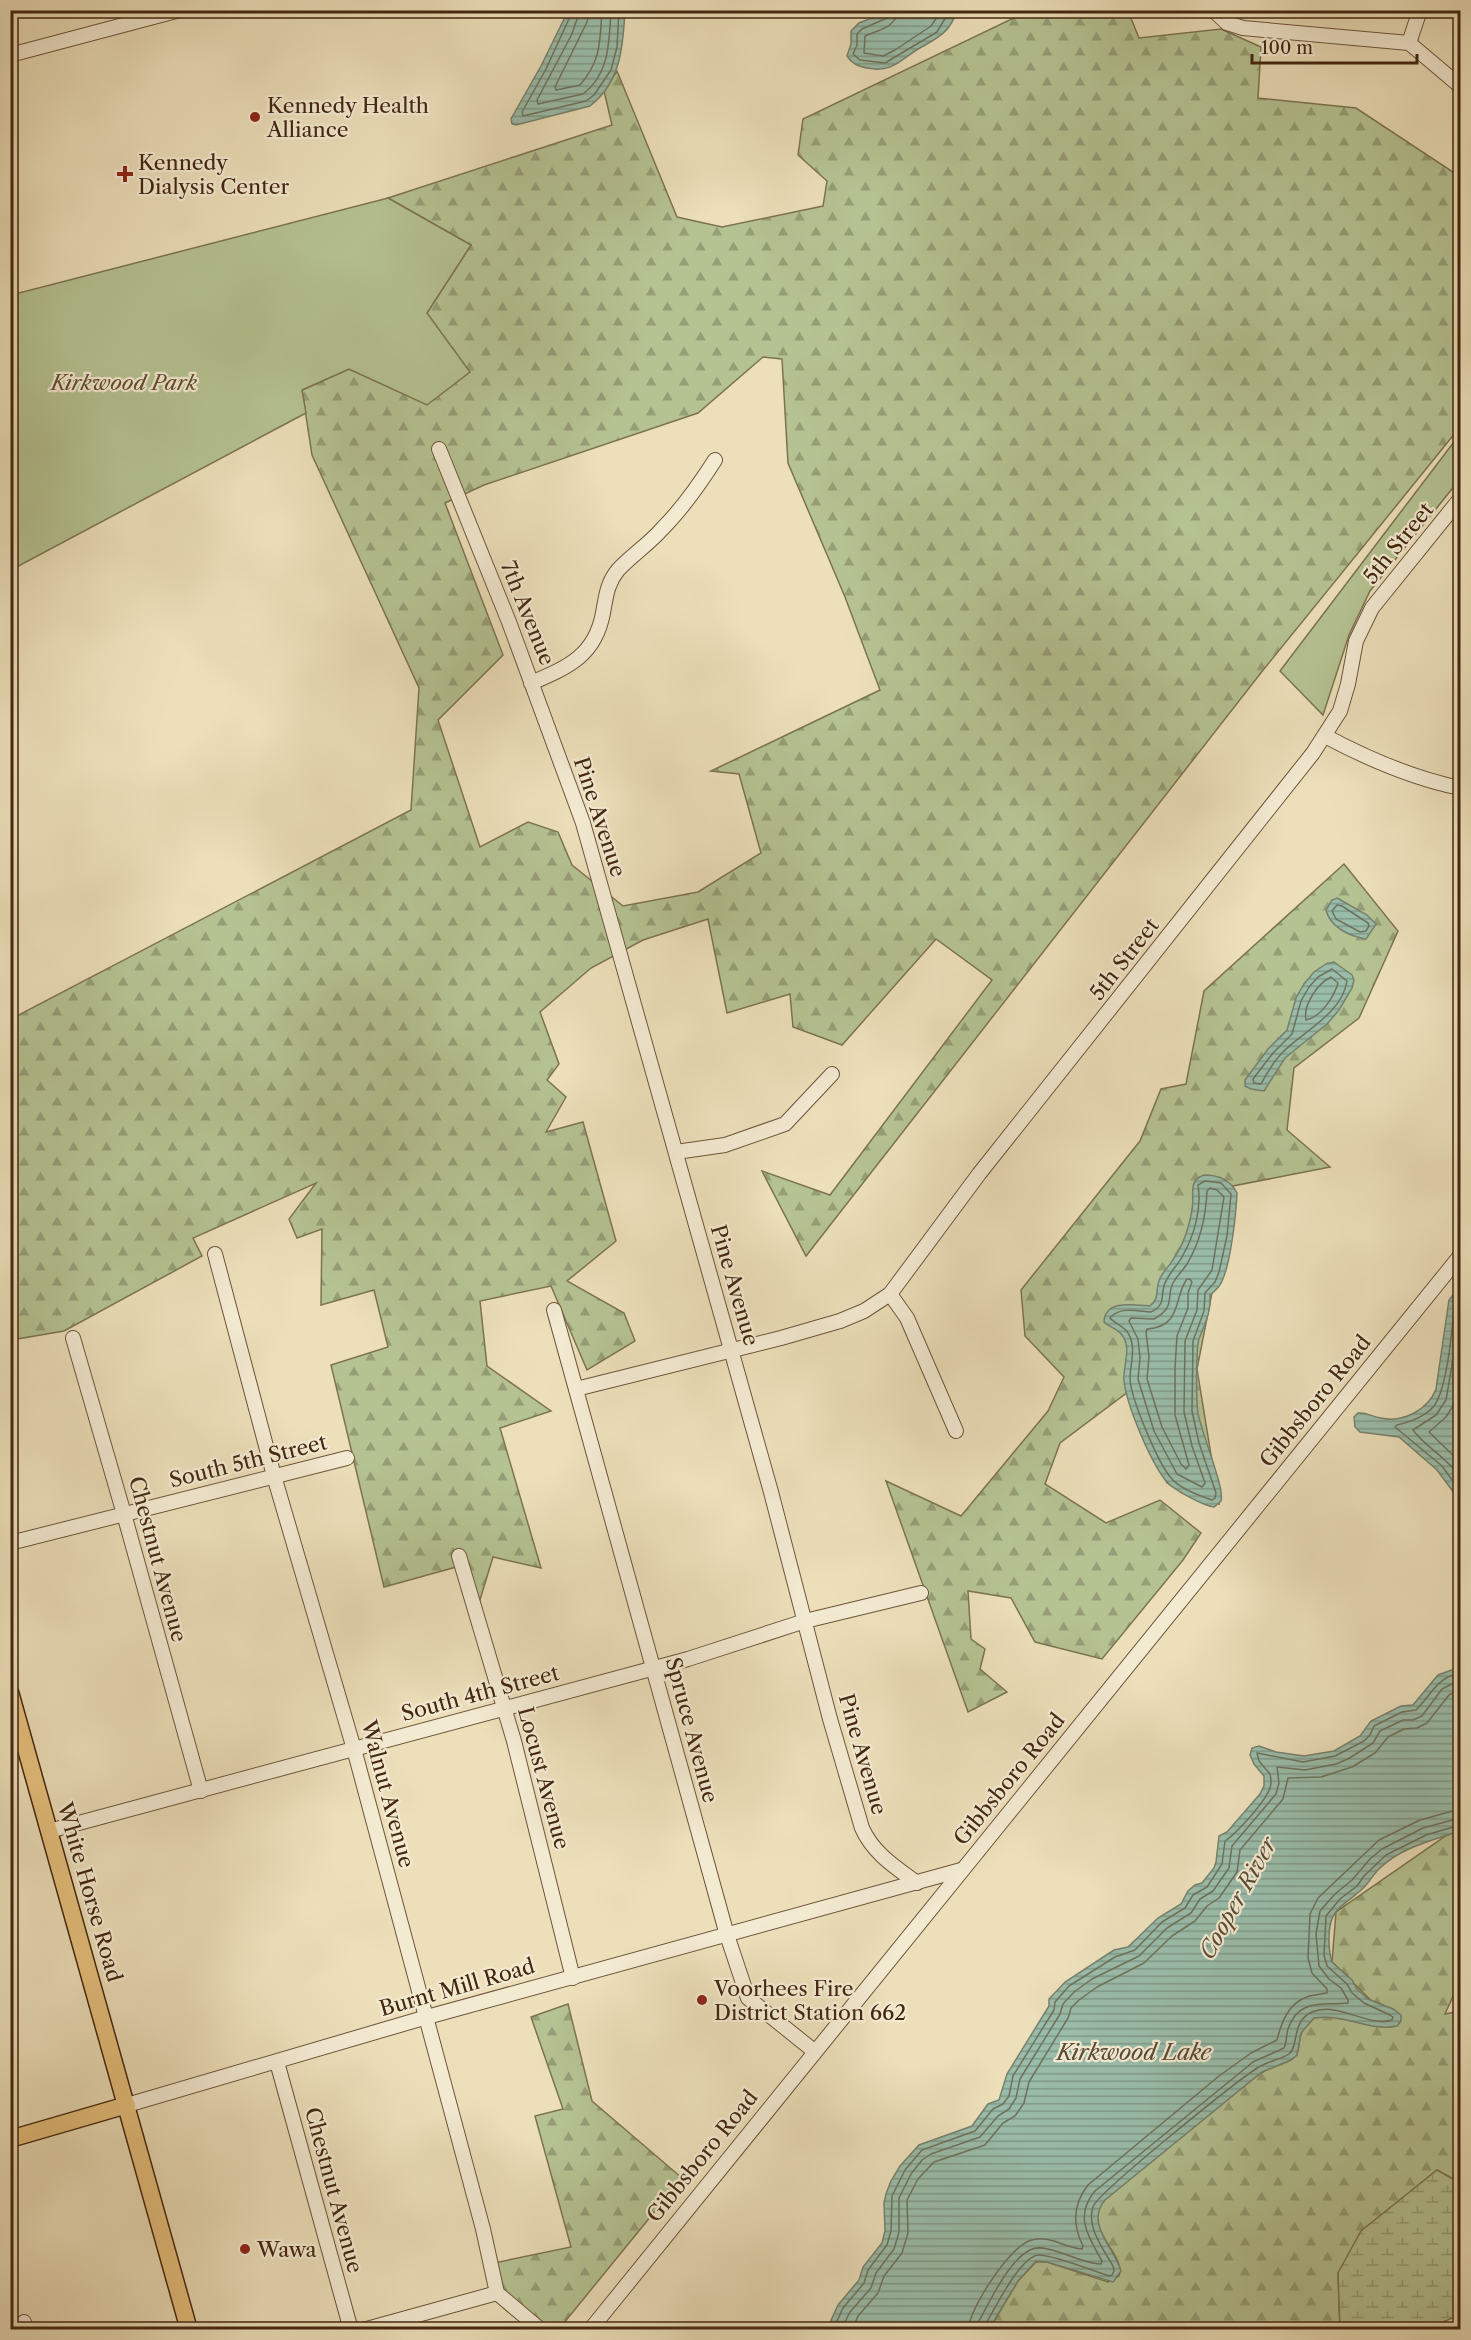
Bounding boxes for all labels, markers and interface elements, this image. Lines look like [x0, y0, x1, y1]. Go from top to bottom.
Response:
scale bar [1252, 27, 1417, 65]
text: 100 m [1261, 37, 1313, 59]
place label: Kennedy Health Alliance [266, 93, 429, 142]
marker: Kennedy Health Alliance [248, 110, 262, 124]
place label: Kennedy Dialysis Center [138, 150, 289, 199]
marker: Kennedy Dialysis Center [116, 165, 134, 183]
park label: Kirkwood Park [49, 370, 197, 395]
street label: 5th Street [1358, 497, 1439, 589]
street label: 7th Avenue [496, 557, 560, 669]
street label: Pine Avenue [569, 754, 631, 880]
street label: 5th Street [1084, 913, 1164, 1005]
street label: Pine Avenue [706, 1222, 764, 1348]
street label: Gibbsboro Road [1254, 1330, 1376, 1472]
street label: South 5th Street [167, 1429, 330, 1493]
street label: Chestnut Avenue [124, 1473, 192, 1645]
street label: Spruce Avenue [661, 1655, 723, 1805]
street label: South 4th Street [398, 1660, 562, 1726]
street label: Pine Avenue [834, 1691, 892, 1817]
street label: Locust Avenue [513, 1704, 575, 1852]
street label: Gibbsboro Road [948, 1708, 1070, 1850]
street label: Walnut Avenue [356, 1717, 420, 1870]
street label: White Horse Road [52, 1798, 128, 1985]
water label: Cooper River [1193, 1831, 1283, 1964]
street label: Burnt Mill Road [377, 1953, 538, 2021]
place label: Voorhees Fire District Station 662 [713, 1976, 906, 2025]
marker: Voorhees Fire District Station 662 [695, 1993, 709, 2007]
water label: Kirkwood Lake [1055, 2039, 1213, 2066]
street label: Gibbsboro Road [641, 2085, 763, 2227]
street label: Chestnut Avenue [300, 2104, 368, 2276]
place label: Wawa [256, 2237, 317, 2262]
marker: Wawa [238, 2242, 252, 2256]

